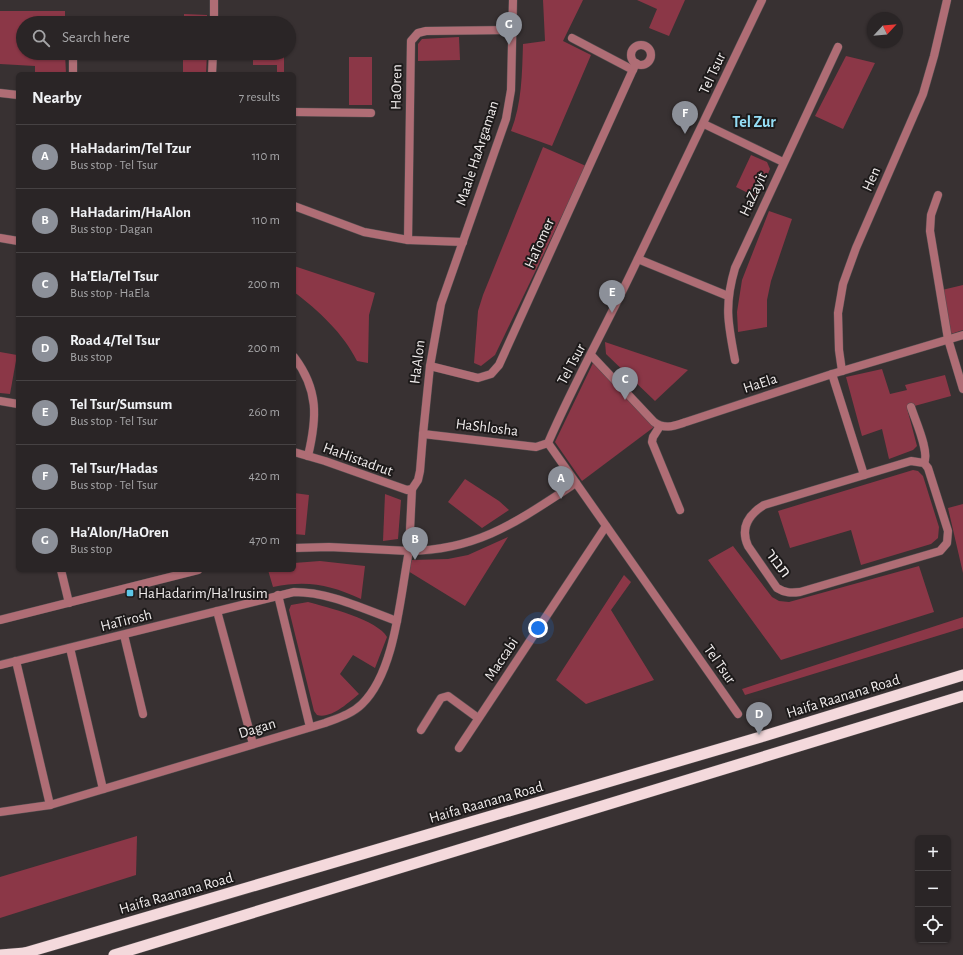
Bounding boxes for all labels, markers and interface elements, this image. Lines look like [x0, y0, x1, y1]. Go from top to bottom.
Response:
pin: G [496, 12, 522, 45]
north arrow [867, 12, 903, 48]
search box [16, 16, 296, 60]
icon: search [30, 27, 52, 49]
text: Search here [62, 30, 130, 45]
street label: Tel Tsur [696, 50, 729, 96]
street label: HaOren [389, 64, 404, 110]
text: Nearby [32, 89, 82, 106]
text: 7 results [239, 91, 280, 104]
street label: Maale HaArgaman [453, 99, 501, 207]
pin: F [672, 101, 698, 134]
district label: Tel Zur [732, 114, 776, 130]
text: HaHadarim/Tel Tzur [70, 141, 191, 156]
text: A [41, 150, 49, 163]
text: 110 m [252, 150, 280, 163]
text: Bus stop · Tel Tsur [70, 159, 158, 172]
street label: Hen [860, 165, 883, 194]
street label: HaZayit [737, 170, 770, 218]
text: HaHadarim/HaAlon [70, 205, 191, 220]
text: B [41, 214, 49, 227]
text: 110 m [252, 214, 280, 227]
street label: HaTomer [522, 216, 557, 271]
text: Bus stop · Dagan [70, 223, 153, 236]
text: Ha'Ela/Tel Tsur [70, 269, 158, 284]
text: C [42, 278, 48, 291]
text: 200 m [248, 278, 280, 291]
pin: E [599, 280, 625, 313]
text: Bus stop · HaEla [70, 287, 150, 300]
text: Road 4/Tel Tsur [70, 333, 160, 348]
street label: HaAlon [407, 339, 428, 385]
street label: Tel Tsur [555, 341, 588, 387]
text: D [41, 342, 49, 355]
text: 200 m [248, 342, 280, 355]
text: Bus stop [70, 351, 112, 364]
pin: C [612, 367, 638, 400]
street label: HaEla [741, 371, 779, 396]
text: Tel Tsur/Sumsum [70, 397, 172, 412]
text: E [42, 406, 48, 419]
text: 260 m [249, 406, 280, 419]
text: Bus stop · Tel Tsur [70, 415, 158, 428]
street label: HaShlosha [455, 416, 519, 439]
street label: HaHistadrut [321, 440, 395, 479]
text: Tel Tsur/Hadas [70, 461, 158, 476]
pin: A [548, 466, 574, 499]
text: F [42, 470, 48, 483]
text: 420 m [248, 470, 280, 483]
text: Bus stop · Tel Tsur [70, 479, 158, 492]
text: Ha'Alon/HaOren [70, 525, 169, 540]
pin: B [402, 527, 428, 560]
text: G [41, 534, 49, 547]
text: 470 m [249, 534, 280, 547]
text: Bus stop [70, 543, 112, 556]
street label: תבור [762, 546, 793, 580]
place label: HaHadarim/Ha'Irusim [138, 586, 268, 601]
marker: HaHadarim/Ha'Irusim [125, 588, 135, 598]
street label: HaTirosh [99, 607, 153, 634]
your location [528, 618, 548, 638]
street label: Maccabi [482, 635, 521, 683]
street label: Tel Tsur [701, 642, 738, 687]
street label: Haifa Raanana Road [785, 672, 902, 721]
pin: D [746, 702, 772, 735]
street label: Dagan [237, 716, 278, 741]
street label: Haifa Raanana Road [428, 779, 545, 826]
map controls [915, 835, 951, 943]
button: + [915, 835, 951, 871]
street label: Haifa Raanana Road [118, 870, 235, 917]
button: − [915, 871, 951, 907]
button: locate [915, 907, 951, 943]

